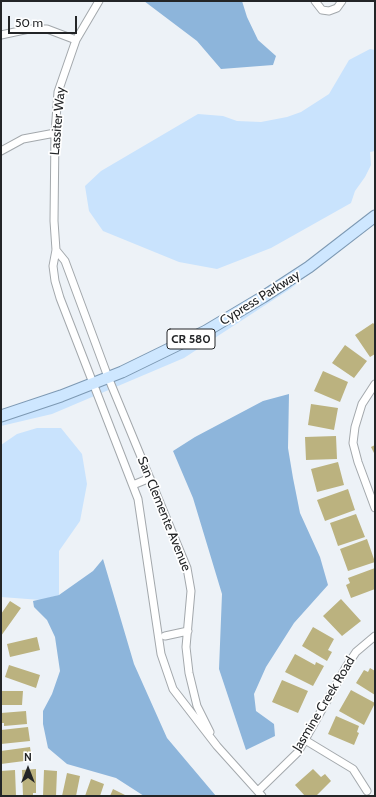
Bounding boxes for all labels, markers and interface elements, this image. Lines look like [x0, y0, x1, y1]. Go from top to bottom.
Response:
scale bar [10, 8, 79, 34]
text: 50 m [15, 15, 43, 30]
street label: Lassiter Way [47, 86, 69, 156]
street label: Cypress Parkway [217, 267, 303, 329]
road number: CR 580 [167, 329, 215, 349]
street label: San Clemente Avenue [134, 454, 194, 574]
street label: Jasmine Creek Road [290, 654, 358, 754]
north arrow [8, 749, 48, 789]
text: N [24, 750, 32, 764]

